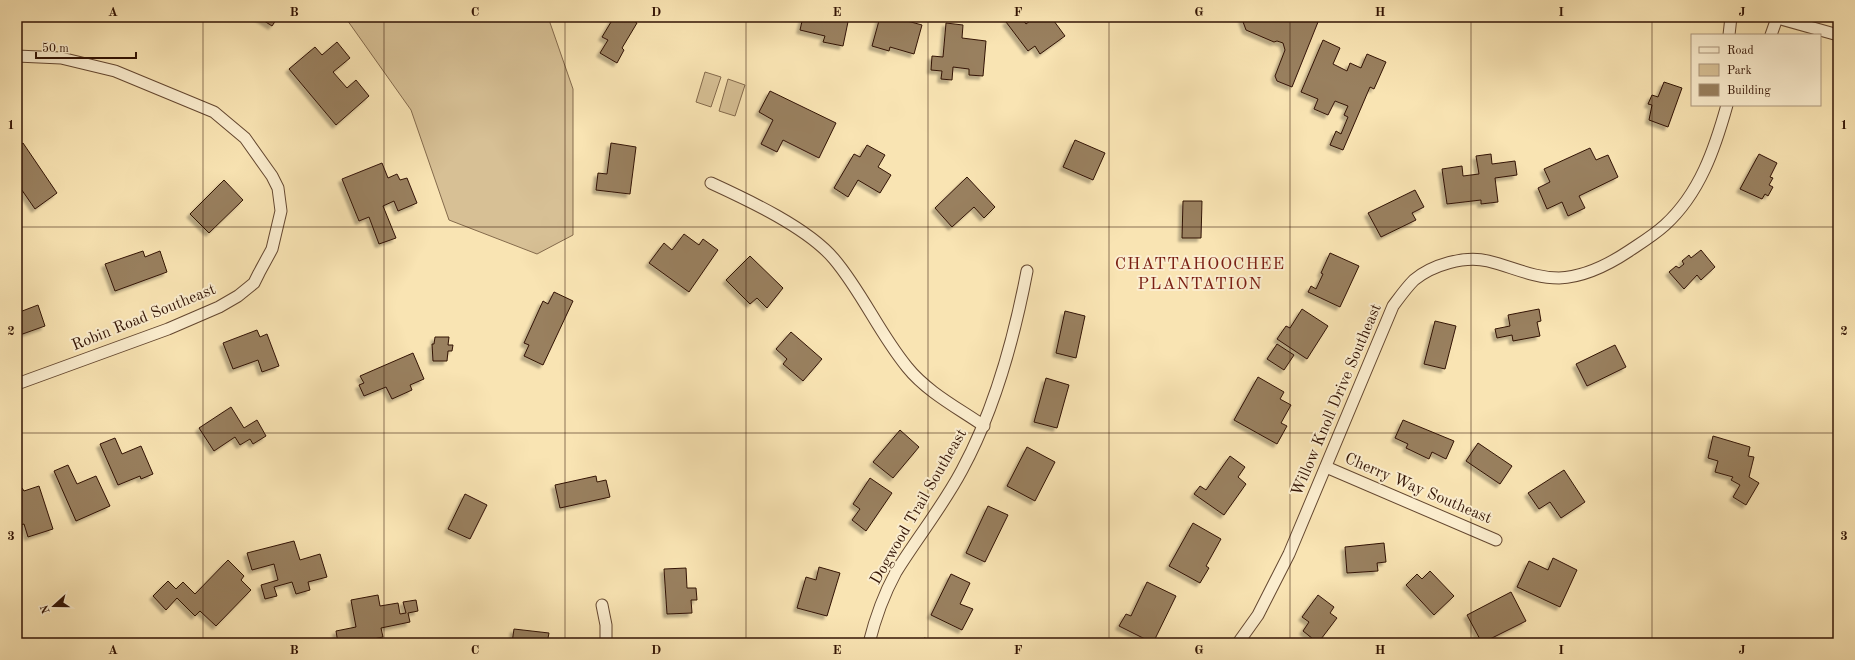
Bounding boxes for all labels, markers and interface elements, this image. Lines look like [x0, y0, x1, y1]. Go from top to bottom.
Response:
text: A [108, 6, 118, 19]
text: B [289, 6, 299, 19]
text: C [471, 6, 479, 19]
text: D [651, 6, 661, 19]
text: E [833, 6, 842, 19]
text: F [1014, 6, 1023, 19]
text: G [1194, 6, 1204, 19]
text: H [1375, 6, 1386, 19]
text: I [1558, 6, 1564, 19]
text: J [1738, 6, 1746, 19]
scale bar [36, 34, 136, 60]
legend [1691, 34, 1821, 106]
text: 50 m [42, 42, 69, 55]
text: Road [1727, 45, 1754, 57]
text: Park [1727, 65, 1752, 77]
text: Building [1727, 85, 1771, 97]
text: 1 [7, 119, 15, 132]
text: 1 [1840, 119, 1848, 132]
district label: CHATTAHOOCHEE PLANTATION [1115, 256, 1285, 293]
street label: Robin Road Southeast [70, 282, 219, 354]
street label: Willow Knoll Drive Southeast [1289, 301, 1385, 498]
text: 2 [7, 325, 15, 338]
text: 2 [1840, 325, 1848, 338]
street label: Dogwood Trail Southeast [868, 426, 970, 588]
street label: Cherry Way Southeast [1342, 451, 1494, 527]
text: 3 [7, 530, 15, 543]
text: 3 [1840, 530, 1848, 543]
north arrow [34, 586, 74, 626]
text: N [39, 603, 53, 615]
text: A [108, 644, 118, 657]
text: B [289, 644, 299, 657]
text: C [471, 644, 479, 657]
text: D [651, 644, 661, 657]
text: E [833, 644, 842, 657]
text: F [1014, 644, 1023, 657]
text: G [1194, 644, 1204, 657]
text: H [1375, 644, 1386, 657]
text: I [1558, 644, 1564, 657]
text: J [1738, 644, 1746, 657]

